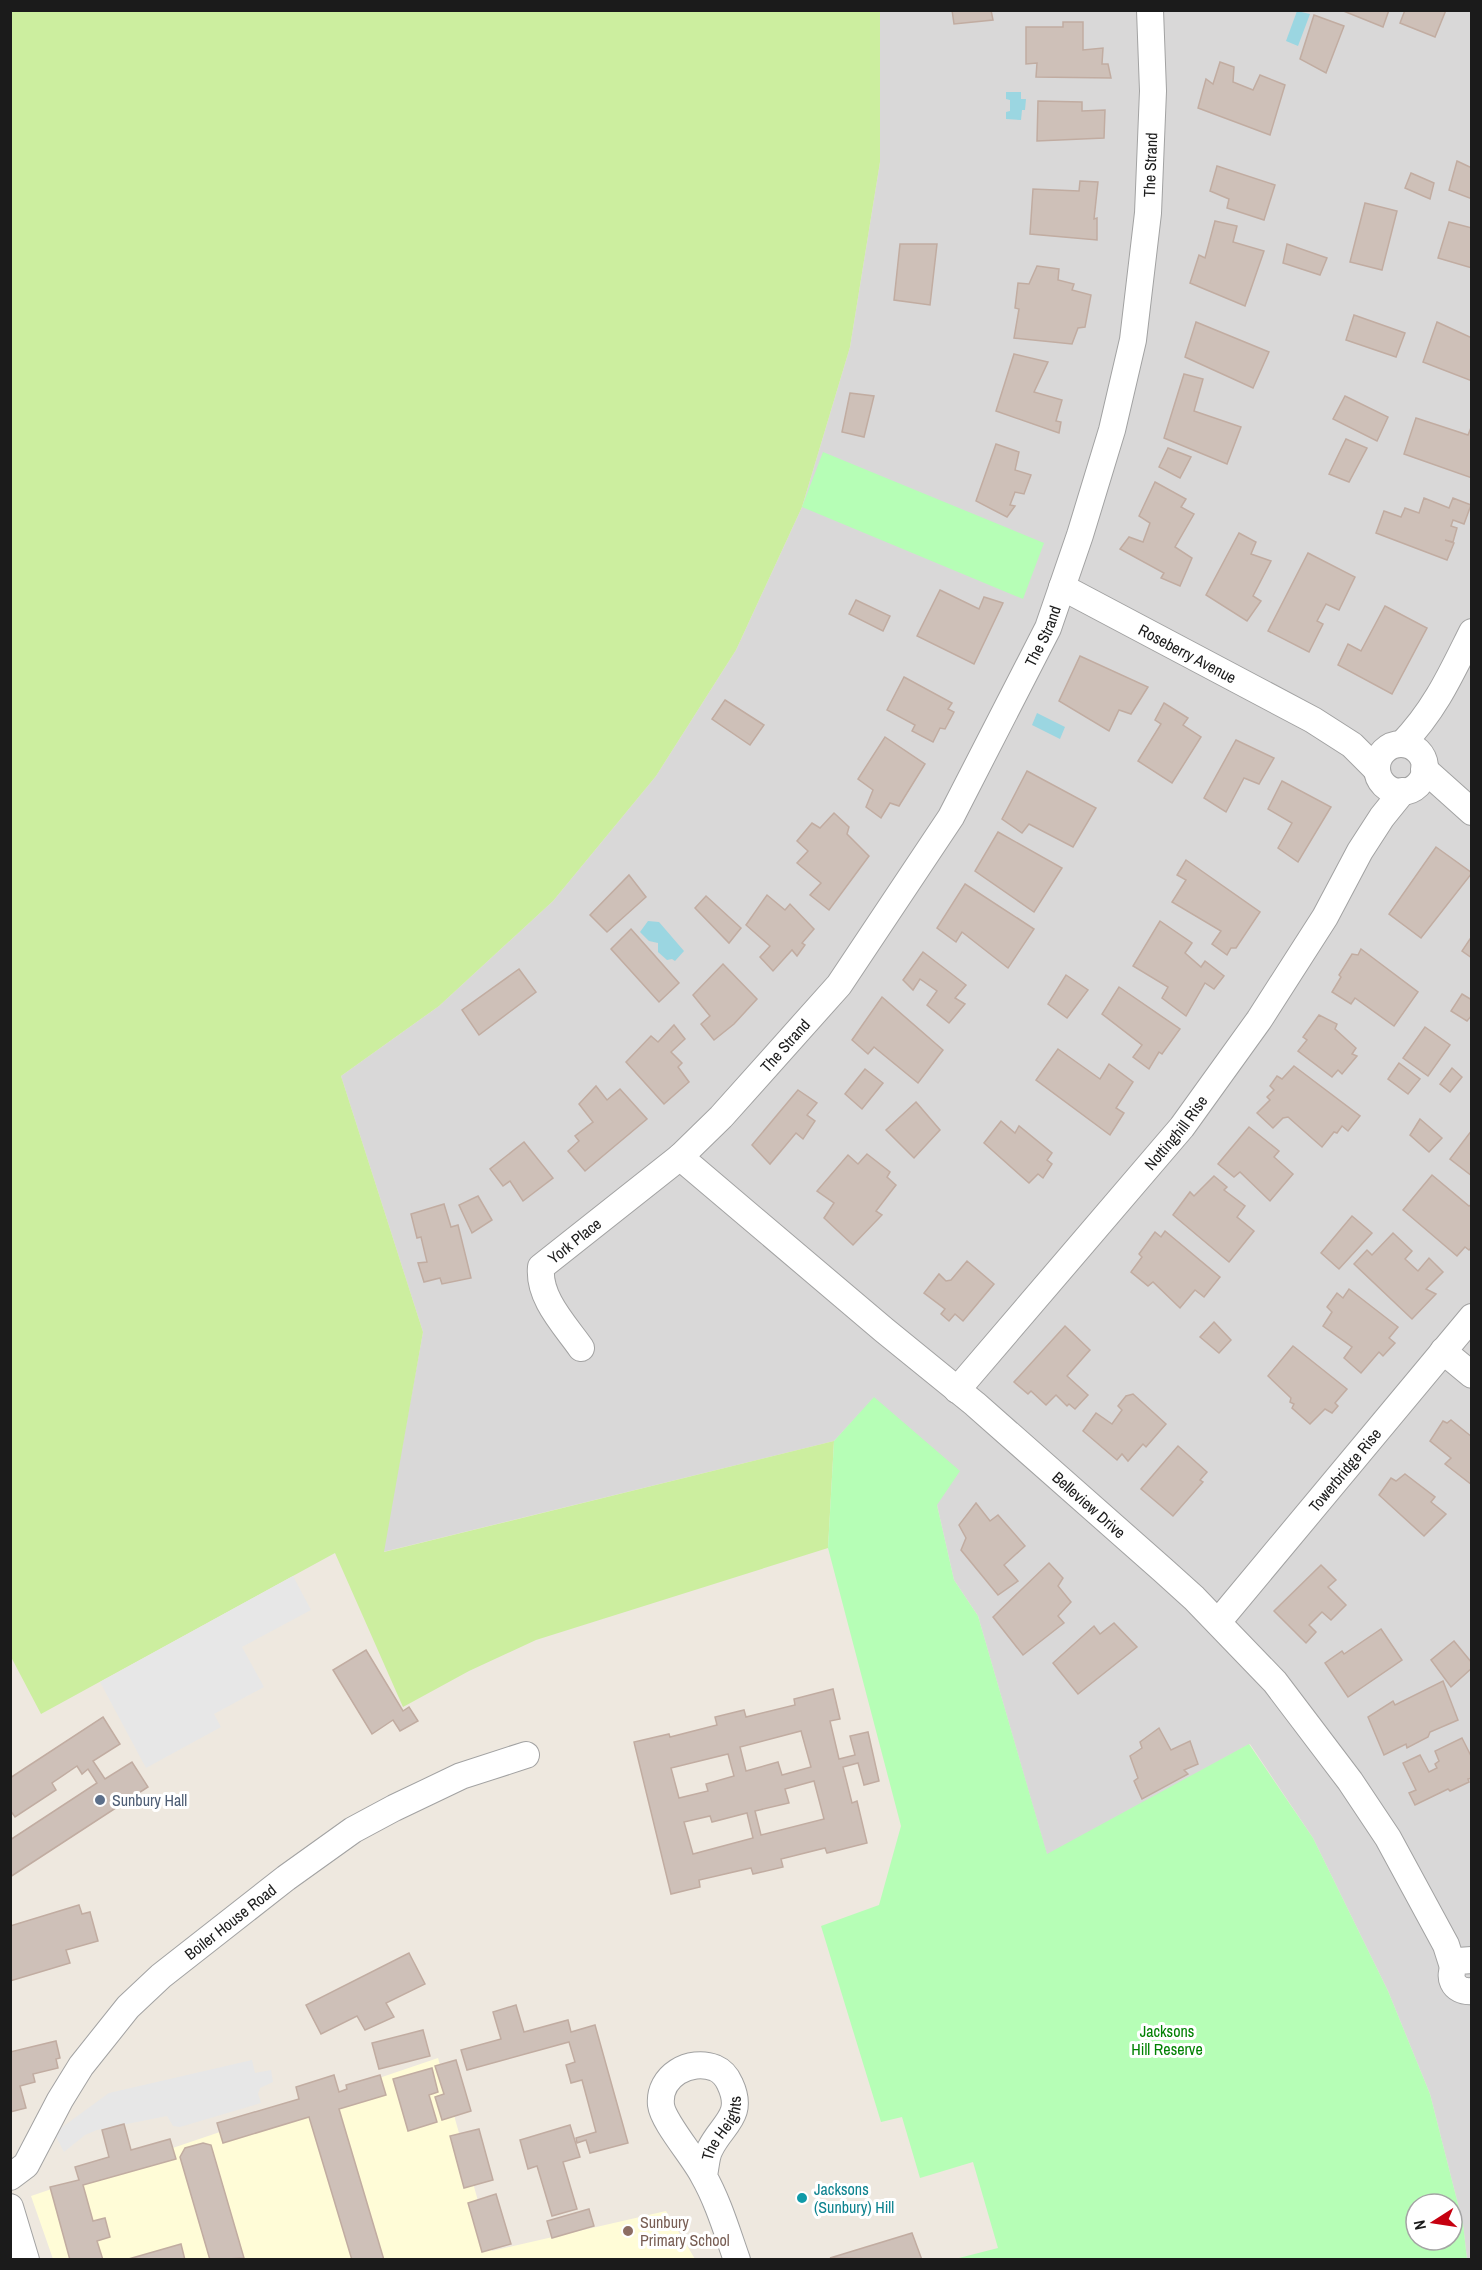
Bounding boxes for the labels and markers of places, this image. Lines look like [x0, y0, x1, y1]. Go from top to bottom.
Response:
place label: Sunbury Hall [112, 1789, 187, 1811]
marker: Sunbury Hall [93, 1793, 107, 1807]
place label: Jacksons (Sunbury) Hill [814, 2178, 894, 2218]
marker: Jacksons (Sunbury) Hill [795, 2191, 809, 2205]
place label: Sunbury Primary School [640, 2211, 730, 2251]
marker: Sunbury Primary School [621, 2224, 635, 2238]

